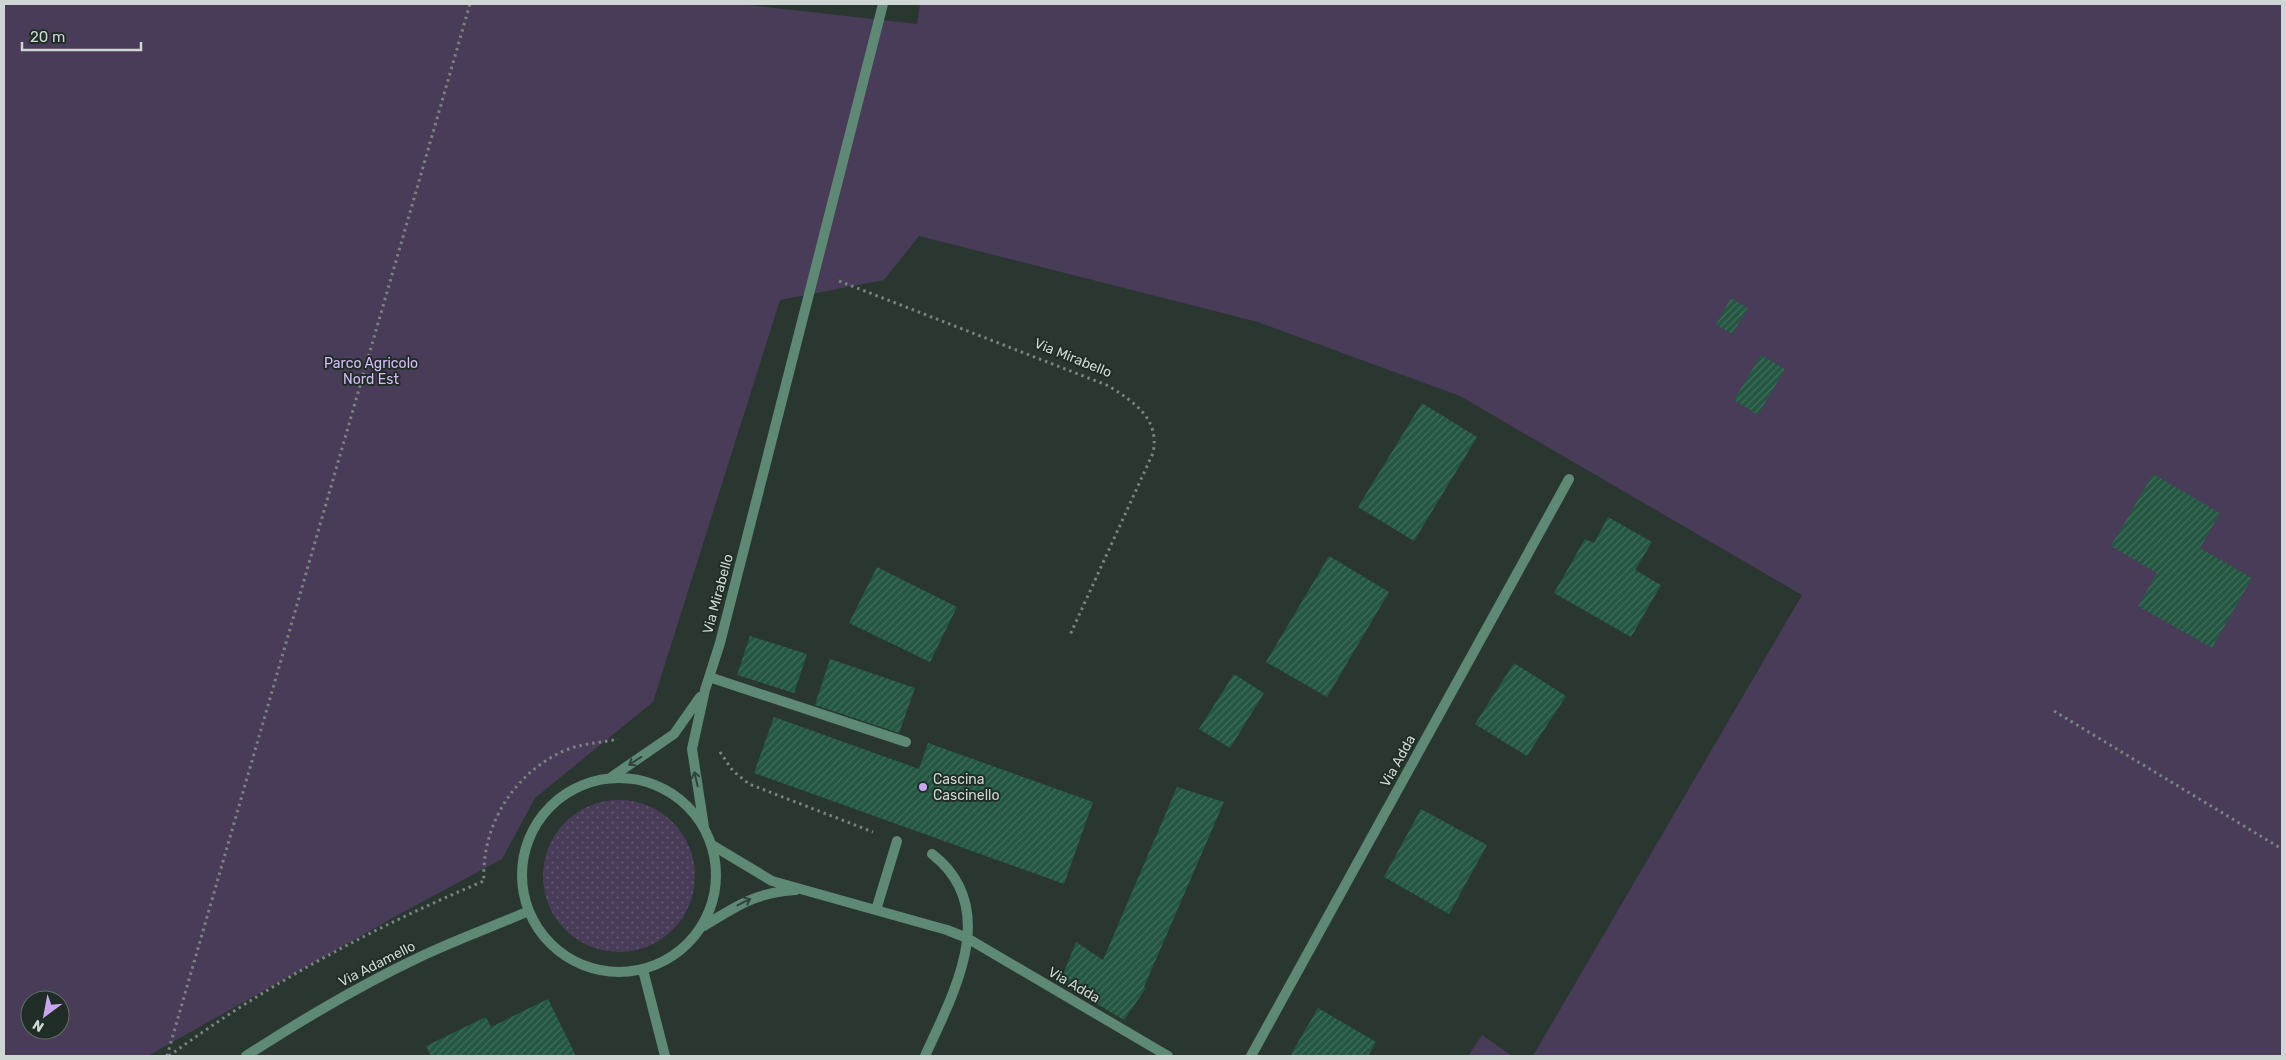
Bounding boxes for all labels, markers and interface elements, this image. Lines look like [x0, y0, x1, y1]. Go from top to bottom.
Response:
scale bar [22, 20, 141, 52]
text: 20 m [30, 28, 65, 46]
street label: Via Mirabello [1032, 335, 1114, 381]
park label: Parco Agricolo Nord Est [324, 355, 418, 388]
street label: Via Mirabello [699, 552, 737, 636]
street label: Via Adda [1377, 732, 1419, 790]
one-way arrow [629, 757, 643, 767]
place label: Cascina Cascinello [933, 771, 999, 804]
one-way arrow [691, 772, 700, 788]
marker: Cascina Cascinello [917, 781, 929, 793]
one-way arrow [736, 897, 751, 906]
street label: Via Adamello [336, 937, 418, 991]
street label: Via Adda [1045, 963, 1103, 1007]
north arrow [20, 990, 70, 1040]
text: N [30, 1016, 47, 1035]

